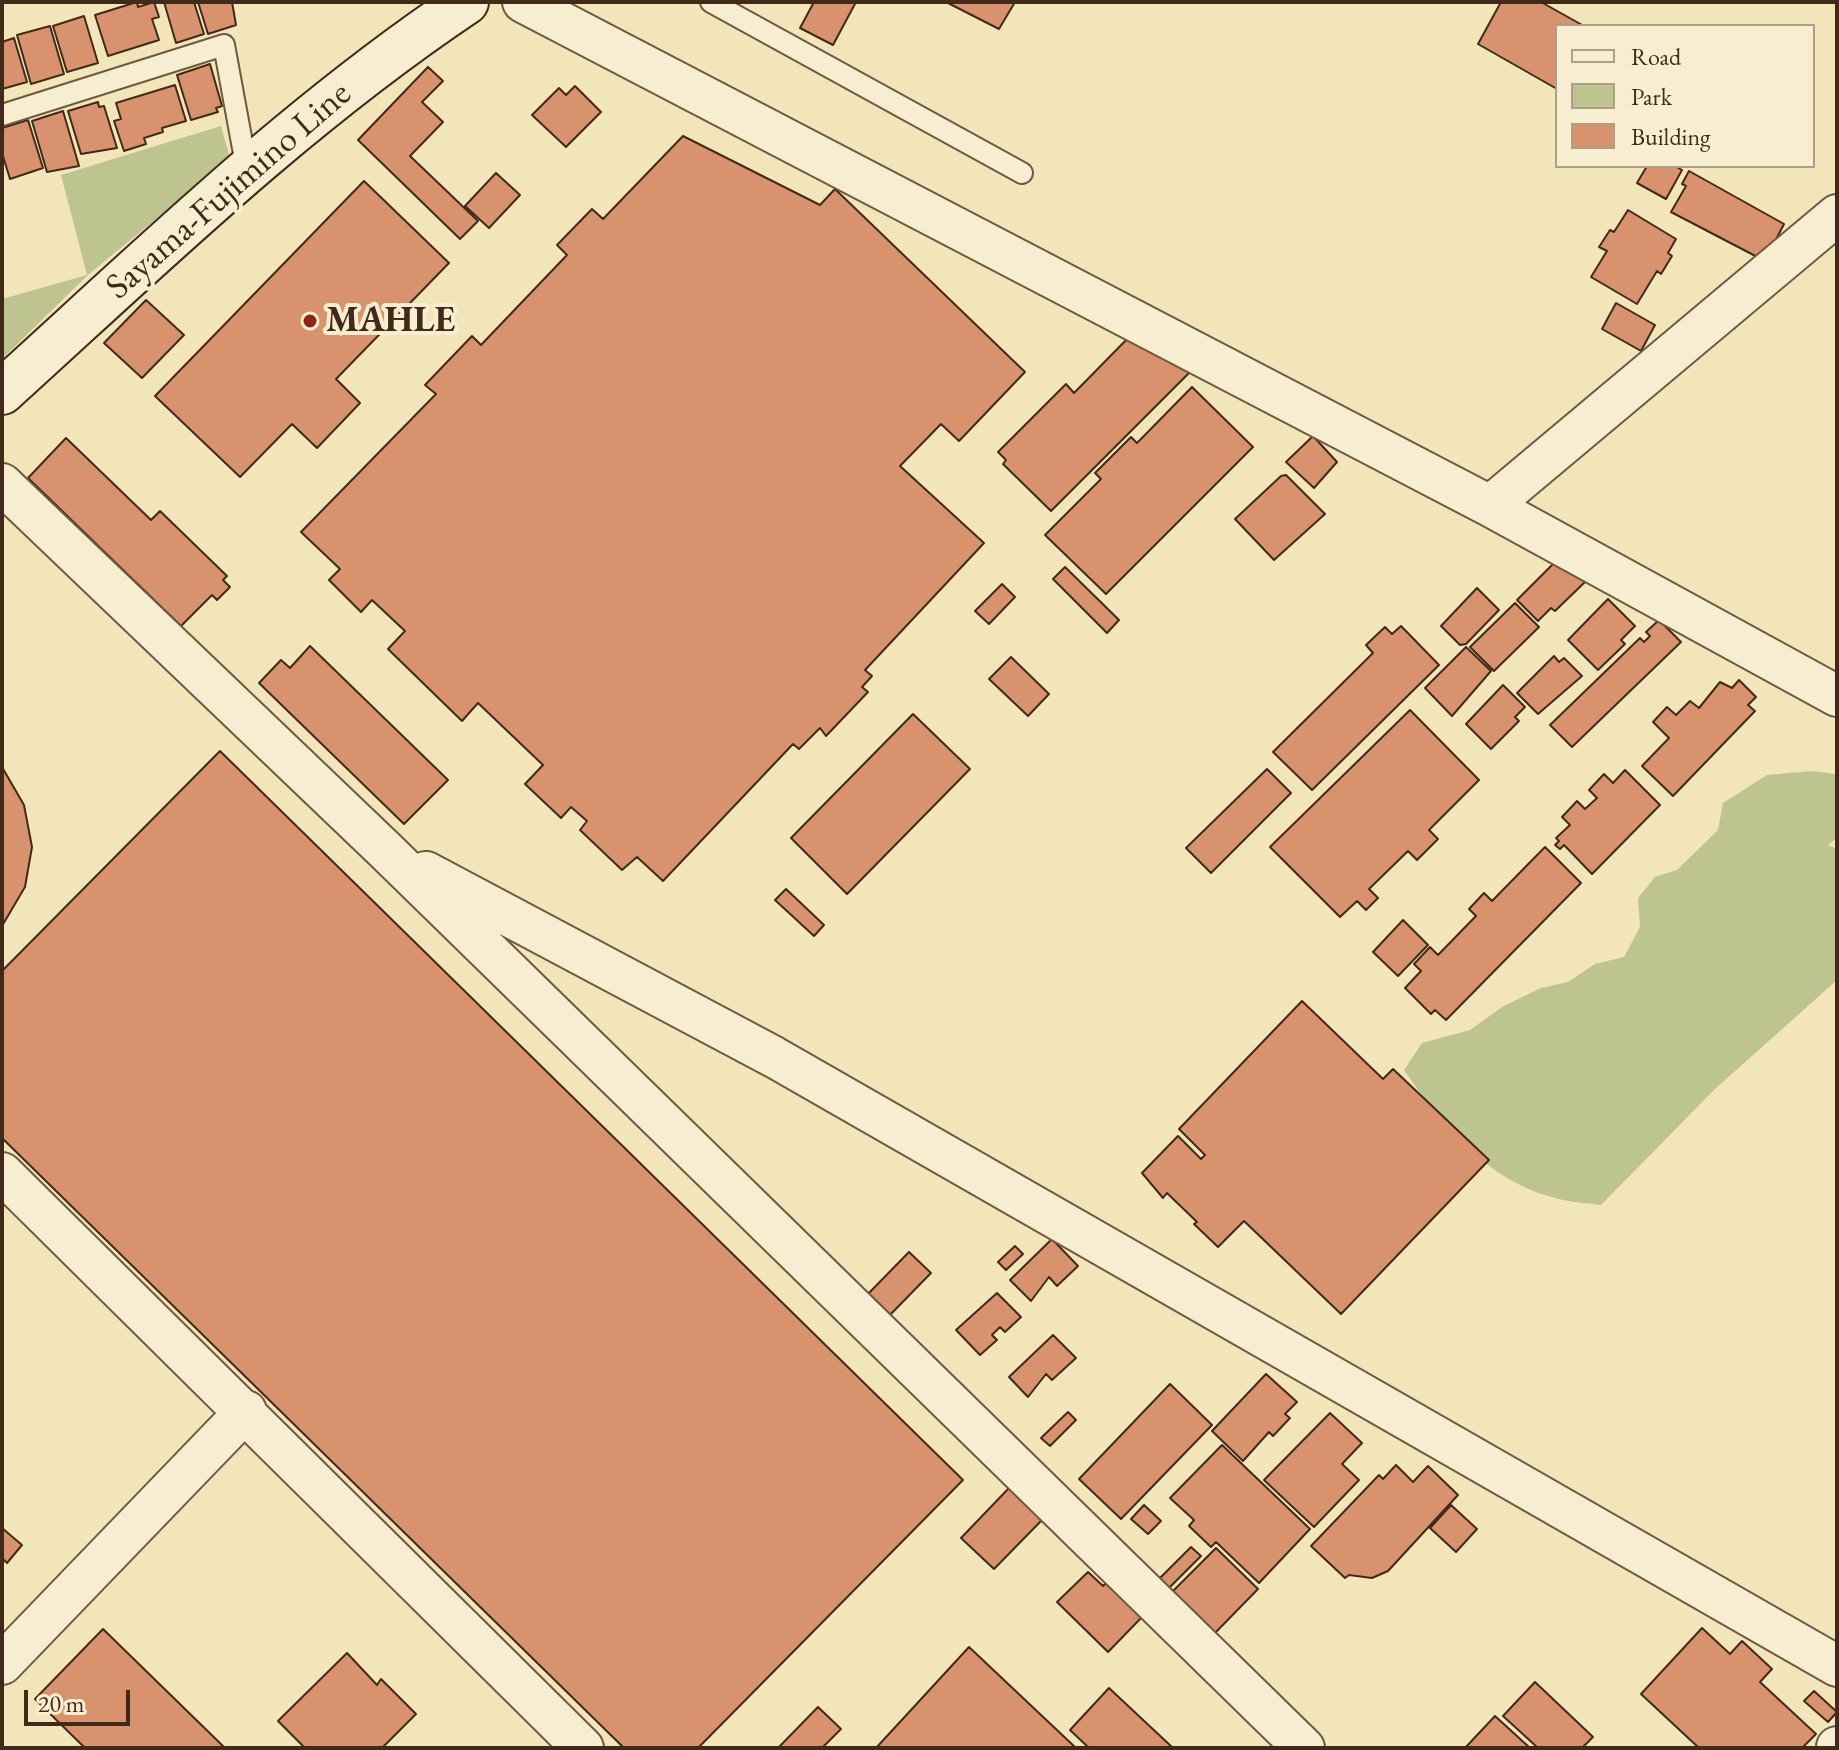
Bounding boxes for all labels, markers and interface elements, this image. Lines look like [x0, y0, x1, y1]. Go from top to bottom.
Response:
legend [1555, 24, 1815, 168]
text: Road [1631, 41, 1681, 72]
street label: Sayama-Fujimino Line [98, 73, 360, 309]
text: Park [1631, 81, 1672, 112]
text: Building [1631, 121, 1711, 152]
place label: MAHLE [326, 299, 455, 343]
marker: MAHLE [301, 312, 319, 330]
scale bar [28, 1674, 134, 1724]
text: 20 m [38, 1688, 85, 1719]

